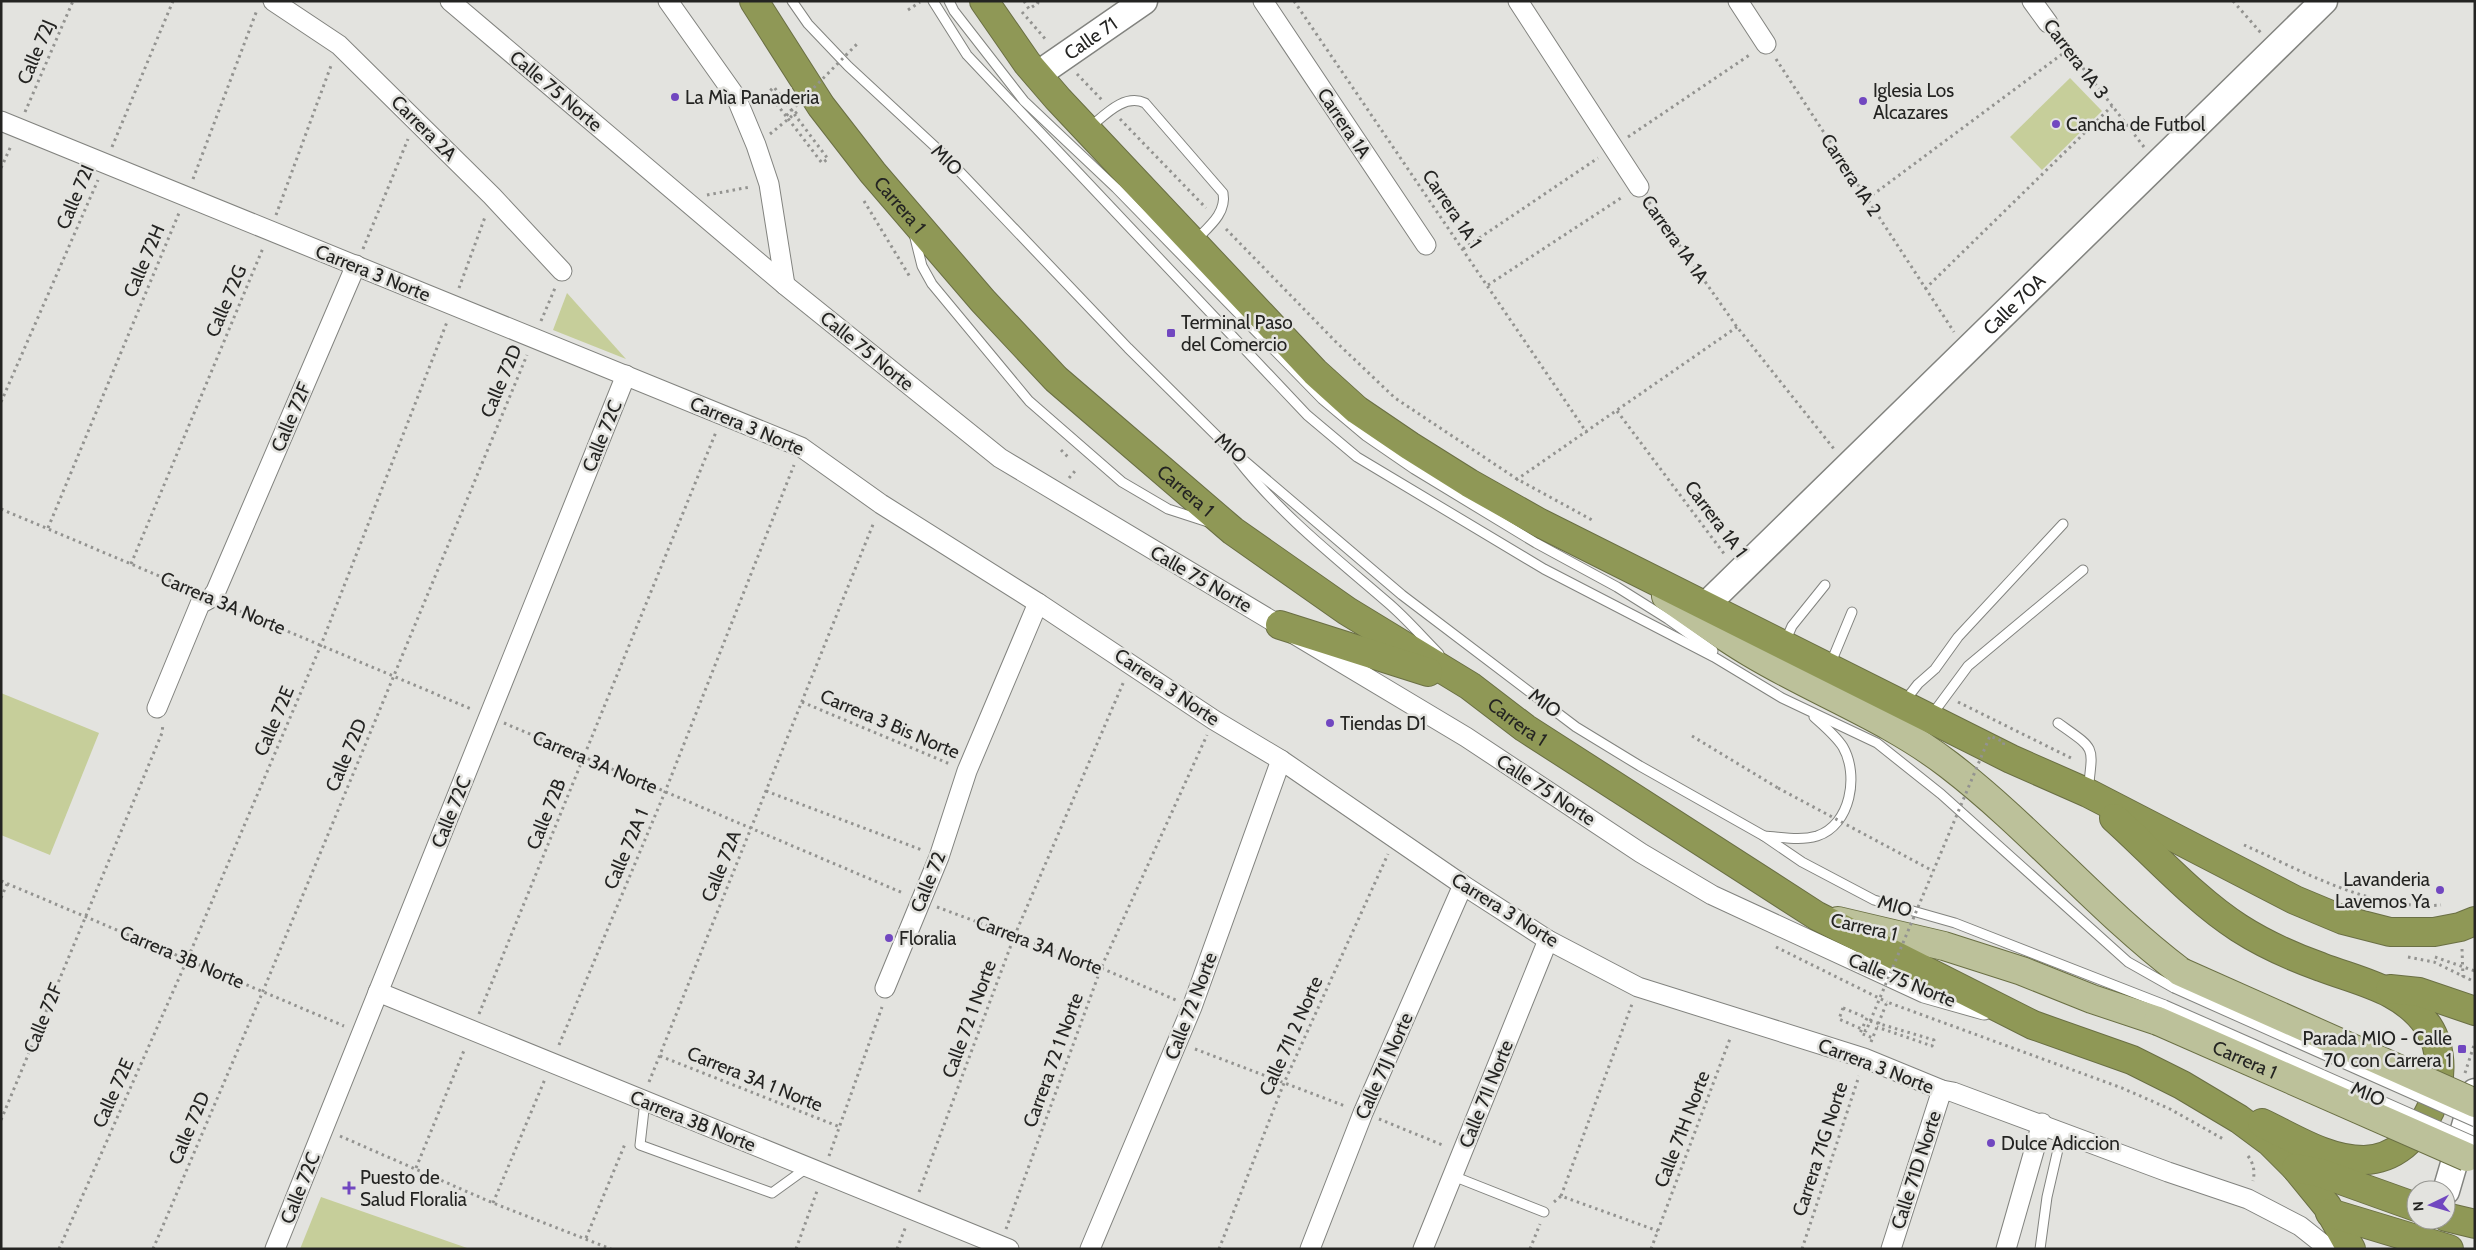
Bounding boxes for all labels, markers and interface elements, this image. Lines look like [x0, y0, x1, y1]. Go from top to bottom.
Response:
street label: Calle 71 [1059, 12, 1121, 64]
street label: Carrera 1A 3 [2039, 15, 2113, 103]
street label: Calle 72J [12, 16, 60, 88]
street label: Calle 75 Norte [505, 46, 607, 136]
place label: Iglesia Los Alcazares [1873, 79, 1954, 124]
street label: Carrera 1A [1312, 84, 1376, 163]
place label: La Mìa Panaderia [685, 86, 819, 109]
street label: Carrera 2A [386, 90, 462, 166]
marker: La Mìa Panaderia [669, 91, 681, 103]
marker: Iglesia Los Alcazares [1857, 95, 1869, 107]
place label: Cancha de Futbol [2066, 113, 2206, 136]
marker: Cancha de Futbol [2050, 118, 2062, 130]
street label: Carrera 1A 2 [1816, 129, 1886, 221]
street label: MIO [927, 140, 967, 180]
street label: Calle 72I [51, 161, 99, 233]
street label: Carrera 1A 1 [1417, 165, 1487, 253]
street label: Carrera 1 [869, 171, 931, 238]
street label: Carrera 1A 1A [1636, 191, 1714, 287]
street label: Calle 72H [118, 221, 170, 301]
street label: Carrera 3 Norte [312, 240, 434, 307]
street label: Calle 72G [201, 262, 251, 340]
street label: Calle 70A [1978, 268, 2050, 340]
street label: Calle 75 Norte [816, 306, 919, 396]
place label: Terminal Paso del Comercio [1181, 311, 1293, 356]
marker: Terminal Paso del Comercio [1165, 327, 1177, 339]
street label: Calle 72D [475, 341, 527, 421]
street label: Calle 72F [266, 379, 316, 455]
street label: Carrera 3 Norte [686, 392, 808, 460]
street label: Calle 72C [577, 397, 627, 475]
street label: MIO [1210, 428, 1252, 468]
street label: Carrera 1 [1153, 460, 1219, 521]
street label: Carrera 1A 1 [1680, 476, 1752, 562]
street label: Calle 75 Norte [1146, 541, 1256, 617]
street label: Carrera 3A Norte [157, 566, 289, 640]
street label: Carrera 3 Norte [1110, 643, 1224, 731]
street label: Calle 72E [249, 683, 299, 759]
street label: MIO [1524, 683, 1566, 723]
street label: Carrera 3 Bis Norte [817, 684, 963, 764]
street label: Carrera 1 [1483, 692, 1551, 751]
place label: Tiendas D1 [1340, 712, 1426, 735]
street label: Calle 72D [320, 715, 372, 795]
marker: Tiendas D1 [1324, 717, 1336, 729]
street label: Carrera 3A Norte [529, 725, 661, 799]
street label: Calle 75 Norte [1492, 749, 1600, 831]
street label: Calle 72C [426, 773, 476, 851]
street label: Calle 72B [521, 775, 571, 853]
street label: Calle 72A 1 [599, 805, 653, 893]
street label: Calle 72A [696, 827, 746, 905]
street label: Calle 72 [905, 848, 951, 916]
street label: Carrera 3 Norte [1447, 868, 1563, 952]
place label: Lavanderia Lavemos Ya [2335, 868, 2430, 913]
marker: Lavanderia Lavemos Ya [2434, 884, 2446, 896]
street label: MIO [1875, 890, 1915, 922]
street label: Carrera 1 [1828, 908, 1900, 946]
street label: Carrera 3A Norte [973, 910, 1106, 980]
street label: Carrera 3B Norte [116, 920, 248, 994]
place label: Floralia [899, 927, 956, 950]
marker: Floralia [883, 932, 895, 944]
street label: Calle 75 Norte [1845, 948, 1959, 1012]
street label: Calle 72 Norte [1160, 949, 1222, 1063]
street label: Calle 72 1 Norte [937, 957, 1001, 1081]
street label: Calle 71I 2 Norte [1254, 972, 1328, 1099]
street label: Calle 72F [19, 980, 67, 1056]
street label: Carrera 72 1 Norte [1018, 989, 1088, 1130]
street label: Calle 71J Norte [1350, 1009, 1418, 1123]
place label: Parada MIO - Calle 70 con Carrera 1 [2303, 1027, 2452, 1072]
street label: Carrera 3 Norte [1815, 1033, 1937, 1099]
street label: Carrera 1 [2209, 1035, 2281, 1083]
street label: Calle 71I Norte [1454, 1037, 1518, 1151]
street label: Carrera 3A 1 Norte [684, 1041, 826, 1117]
marker: Parada MIO - Calle 70 con Carrera 1 [2456, 1043, 2468, 1055]
street label: Calle 72E [87, 1055, 139, 1131]
street label: Calle 71H Norte [1649, 1067, 1715, 1190]
street label: MIO [2347, 1076, 2389, 1112]
street label: Carrera 71G Norte [1787, 1079, 1853, 1219]
street label: Carrera 3B Norte [627, 1085, 759, 1157]
street label: Calle 72D [163, 1088, 215, 1168]
street label: Calle 71D Norte [1886, 1108, 1946, 1232]
place label: Dulce Adiccion [2001, 1132, 2120, 1155]
marker: Dulce Adiccion [1985, 1137, 1997, 1149]
street label: Calle 72C [275, 1149, 325, 1227]
place label: Puesto de Salud Floralia [360, 1166, 467, 1211]
north arrow [2406, 1180, 2456, 1230]
marker: Puesto de Salud Floralia [342, 1181, 356, 1195]
text: N [2409, 1200, 2427, 1212]

